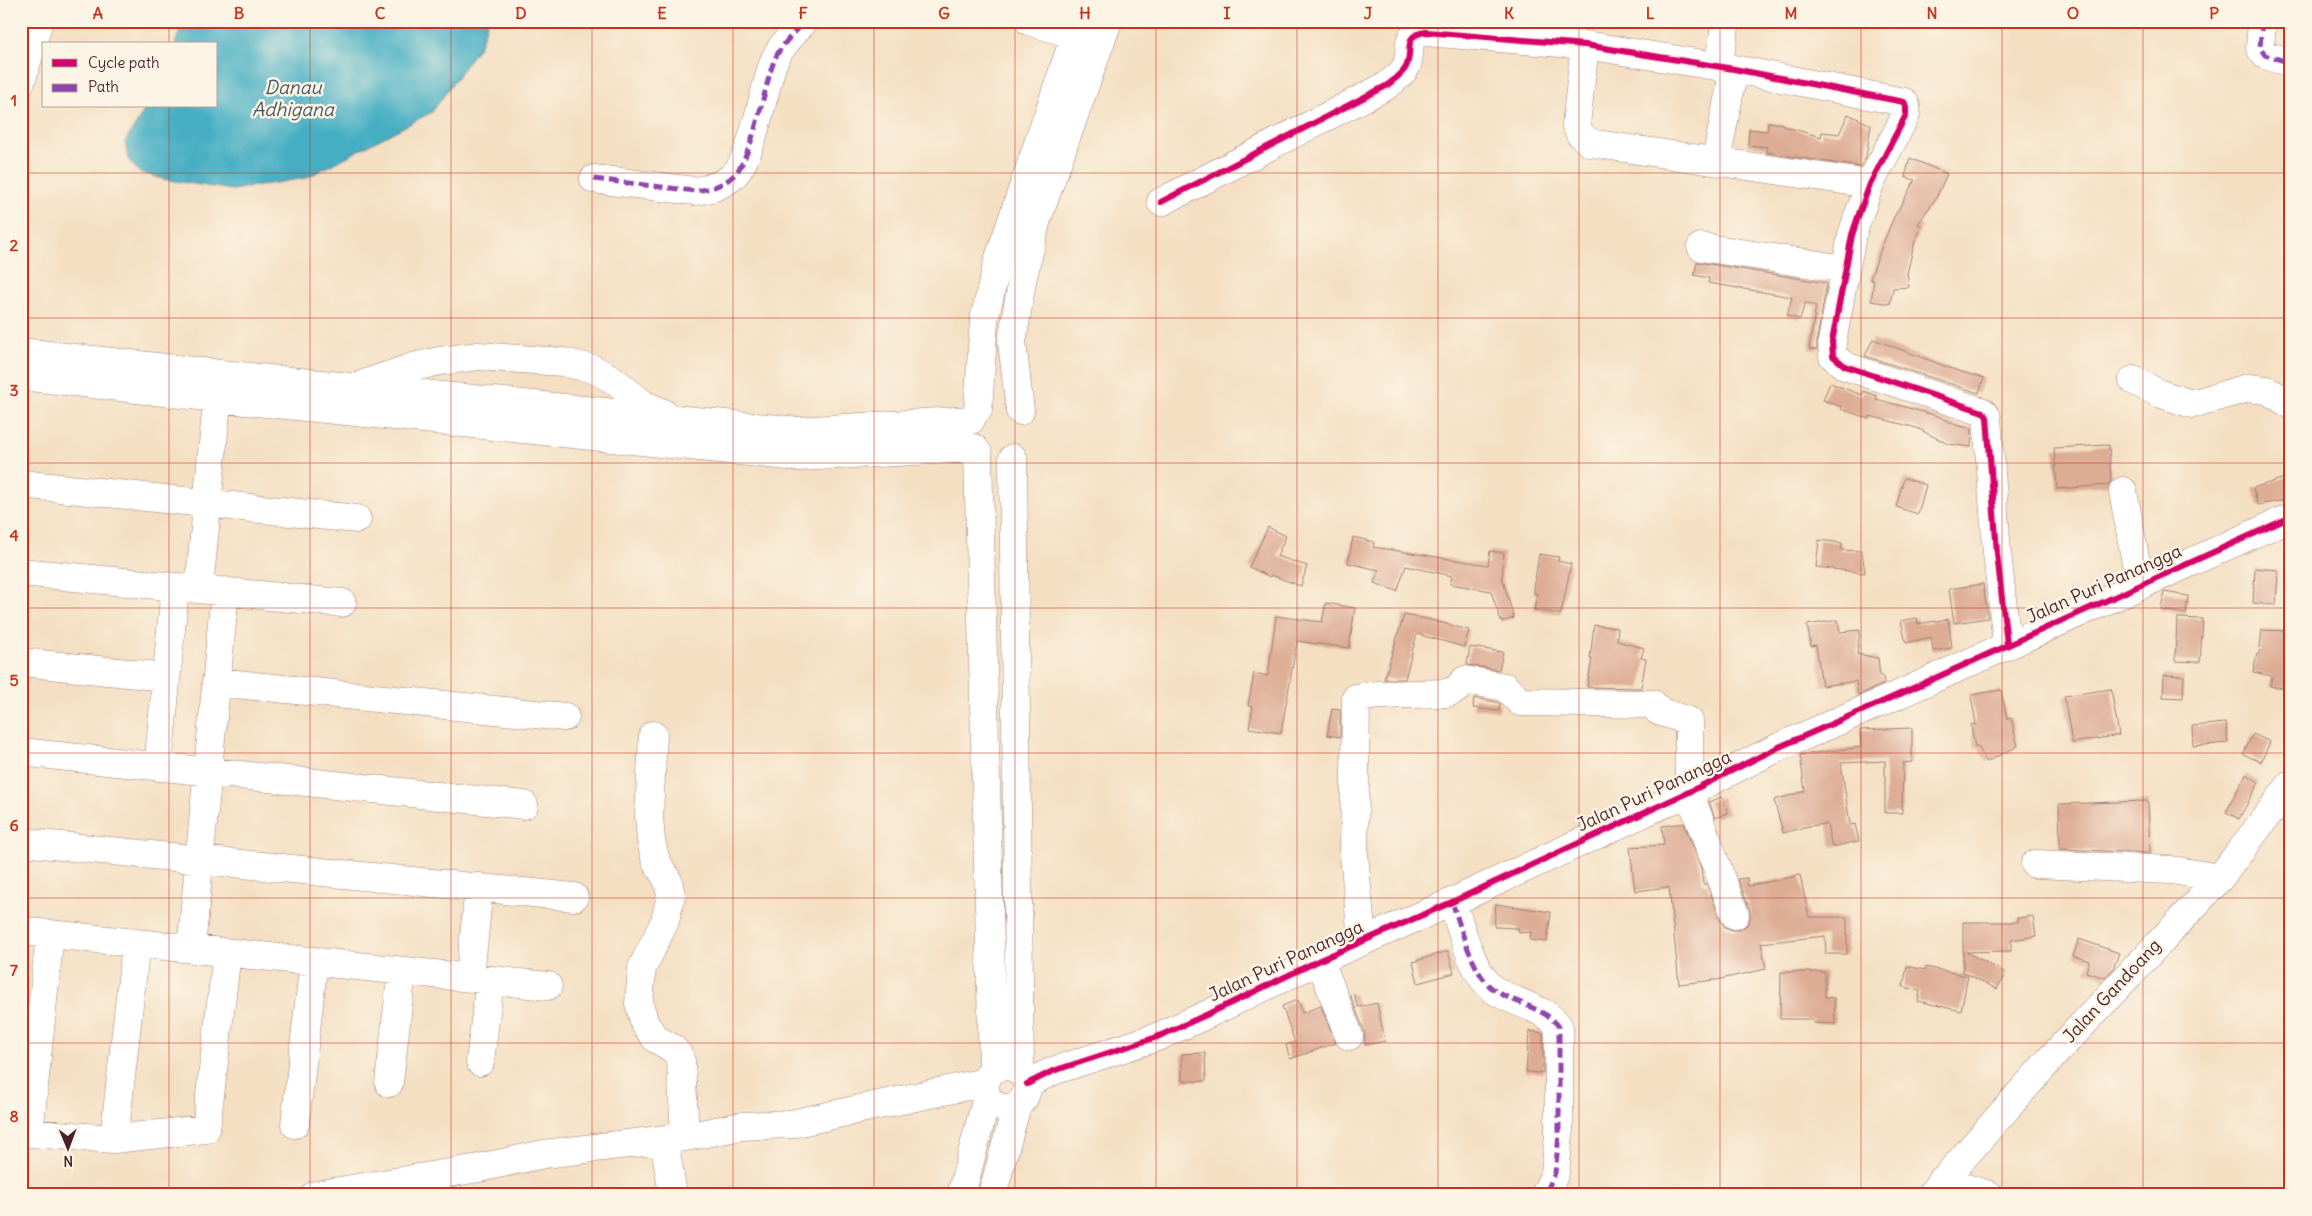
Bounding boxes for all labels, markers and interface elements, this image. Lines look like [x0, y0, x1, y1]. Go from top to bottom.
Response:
text: A [93, 3, 103, 23]
text: B [234, 3, 245, 23]
text: C [375, 3, 386, 23]
text: D [515, 3, 527, 23]
text: E [657, 3, 667, 23]
text: F [798, 3, 808, 23]
text: G [938, 3, 950, 23]
text: H [1079, 3, 1091, 23]
text: I [1224, 3, 1231, 23]
text: J [1364, 3, 1373, 23]
text: K [1504, 3, 1514, 23]
text: L [1646, 3, 1655, 23]
text: M [1785, 3, 1798, 23]
text: N [1926, 3, 1938, 23]
text: O [2067, 3, 2079, 23]
text: P [2209, 3, 2219, 23]
legend [42, 42, 218, 108]
text: Cycle path [88, 53, 160, 72]
water label: Danau Adhigana [252, 75, 335, 121]
text: Path [88, 77, 119, 96]
text: 1 [11, 90, 17, 110]
text: 2 [10, 235, 19, 255]
text: 3 [9, 380, 19, 400]
text: 4 [9, 525, 19, 545]
street label: Jalan Puri Panangga [2023, 539, 2185, 628]
text: 5 [9, 670, 19, 690]
street label: Jalan Puri Panangga [1573, 745, 1735, 836]
text: 6 [9, 815, 19, 835]
street label: Jalan Puri Panangga [1205, 915, 1367, 1006]
street label: Jalan Gandoang [2058, 934, 2166, 1047]
text: 7 [10, 960, 18, 980]
text: 8 [9, 1106, 19, 1126]
north arrow [42, 1124, 92, 1174]
text: N [63, 1152, 73, 1170]

